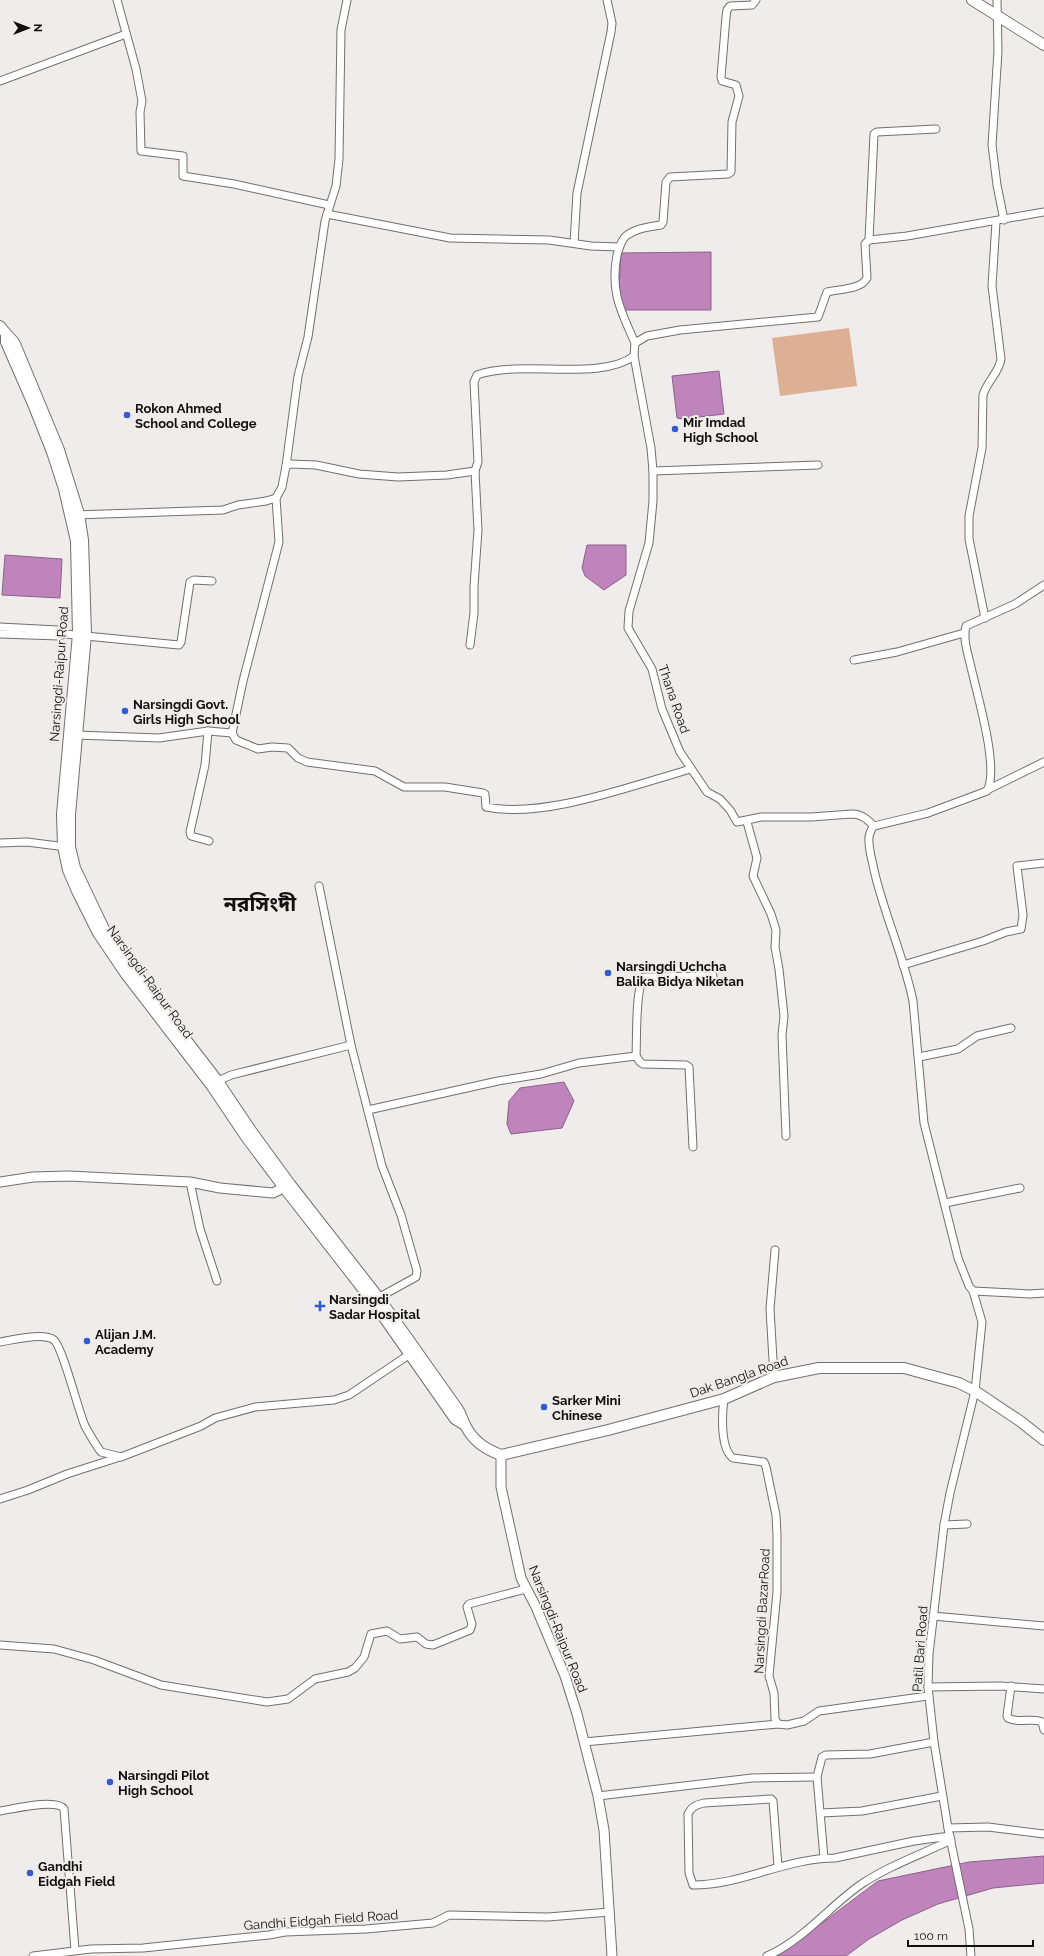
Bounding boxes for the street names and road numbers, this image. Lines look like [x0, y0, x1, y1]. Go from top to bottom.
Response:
street label: Narsingdi-Raipur Road [47, 606, 71, 742]
street label: Thana Road [655, 663, 693, 735]
street label: Narsingdi-Raipur Road [104, 923, 196, 1041]
street label: Dak Bangla Road [688, 1353, 790, 1401]
street label: Narsingdi BazarRoad [751, 1548, 773, 1674]
street label: Narsingdi-Raipur Road [526, 1563, 590, 1695]
street label: Patil Bari Road [910, 1605, 930, 1693]
street label: Gandhi Eidgah Field Road [243, 1907, 399, 1933]

